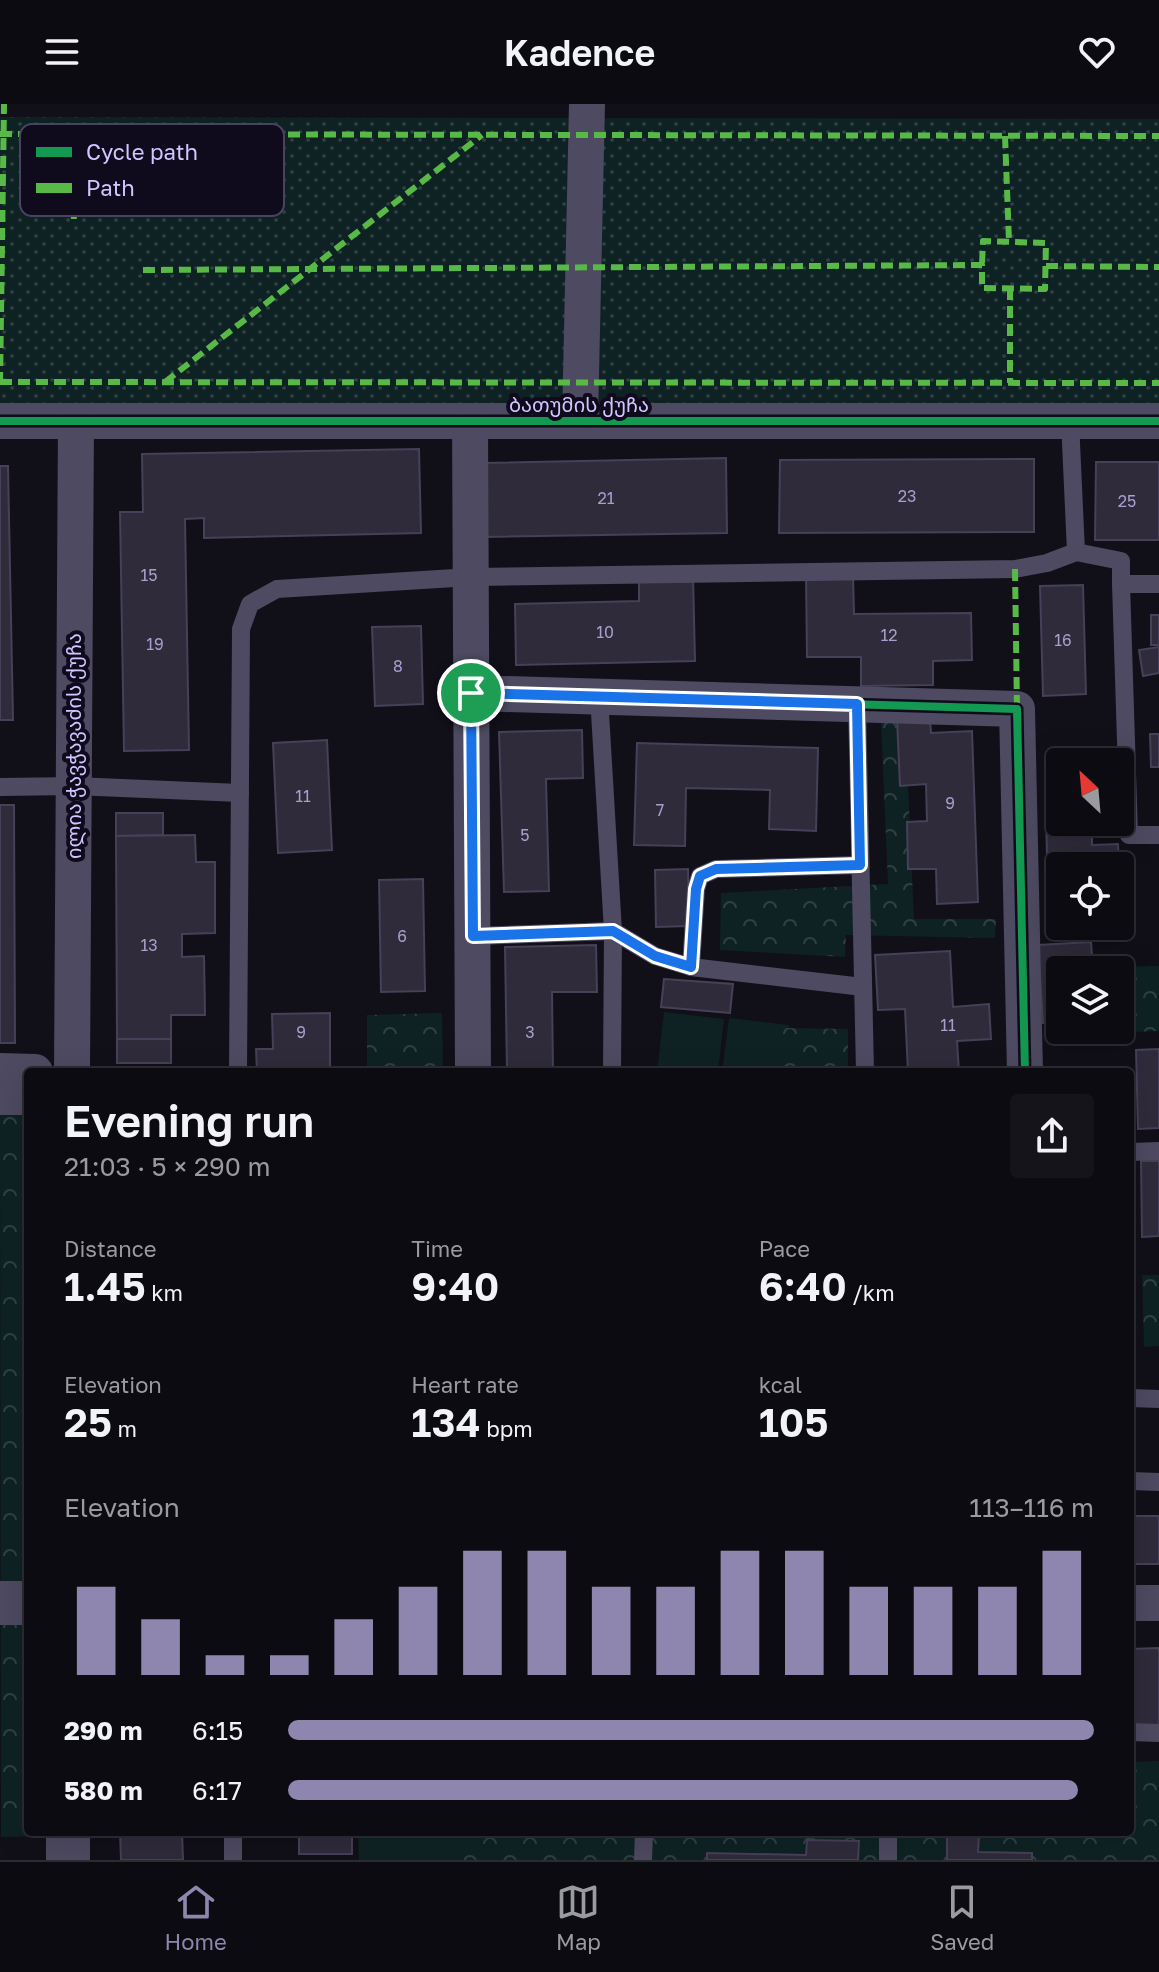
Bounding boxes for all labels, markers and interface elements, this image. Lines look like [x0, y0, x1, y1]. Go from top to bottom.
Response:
icon: menu [40, 30, 84, 74]
icon: heart [1075, 30, 1119, 74]
text: Kadence [504, 31, 655, 74]
legend [20, 124, 284, 216]
text: Cycle path [86, 138, 198, 165]
text: Path [86, 174, 135, 201]
street label: ბათუმის ქუჩა [509, 392, 649, 417]
house number: 23 [898, 486, 916, 506]
house number: 21 [597, 488, 615, 508]
house number: 25 [1118, 491, 1136, 511]
house number: 15 [140, 565, 158, 585]
house number: 10 [596, 622, 614, 642]
house number: 12 [880, 625, 898, 645]
house number: 16 [1054, 630, 1072, 650]
street label: ილია ჭავჭავაძის ქუჩა [61, 633, 87, 859]
house number: 19 [146, 634, 164, 654]
house number: 8 [393, 656, 403, 676]
pin [437, 659, 505, 727]
icon: arrive [449, 671, 493, 715]
north arrow [1046, 748, 1134, 836]
map controls [1046, 748, 1134, 1044]
house number: 11 [295, 786, 311, 806]
house number: 9 [945, 793, 955, 813]
house number: 7 [656, 800, 664, 820]
house number: 5 [520, 825, 530, 845]
button: locate [1046, 852, 1134, 940]
house number: 6 [397, 926, 407, 946]
house number: 13 [140, 935, 158, 955]
button: layers [1046, 956, 1134, 1044]
house number: 11 [940, 1015, 956, 1035]
house number: 9 [296, 1022, 306, 1042]
house number: 3 [525, 1022, 535, 1042]
text: Evening run [64, 1094, 314, 1147]
button: share [1010, 1094, 1094, 1178]
text: 21:03 · 5 × 290 m [64, 1151, 270, 1182]
text: Distance [64, 1235, 156, 1262]
text: Time [411, 1235, 463, 1262]
text: Pace [759, 1235, 810, 1262]
text: 1.45 [64, 1262, 146, 1310]
text: 9:40 [411, 1262, 499, 1310]
text: 6:40 [759, 1262, 847, 1310]
text: km [146, 1279, 183, 1306]
text: /km [847, 1279, 895, 1306]
text: Elevation [64, 1371, 162, 1398]
text: Heart rate [411, 1371, 519, 1398]
text: kcal [759, 1371, 802, 1398]
text: 25 [64, 1398, 112, 1446]
text: 134 [411, 1398, 481, 1446]
text: 105 [759, 1398, 828, 1446]
text: m [112, 1415, 137, 1442]
text: bpm [481, 1415, 533, 1442]
text: Elevation [64, 1492, 180, 1523]
text: 113–116 m [969, 1492, 1094, 1523]
text: 290 m [64, 1715, 143, 1746]
text: 6:15 [192, 1715, 243, 1746]
text: 580 m [64, 1775, 143, 1806]
text: 6:17 [192, 1775, 242, 1806]
tab: Home [165, 1880, 227, 1955]
tab: Map [556, 1880, 601, 1955]
tab: Saved [930, 1880, 994, 1955]

